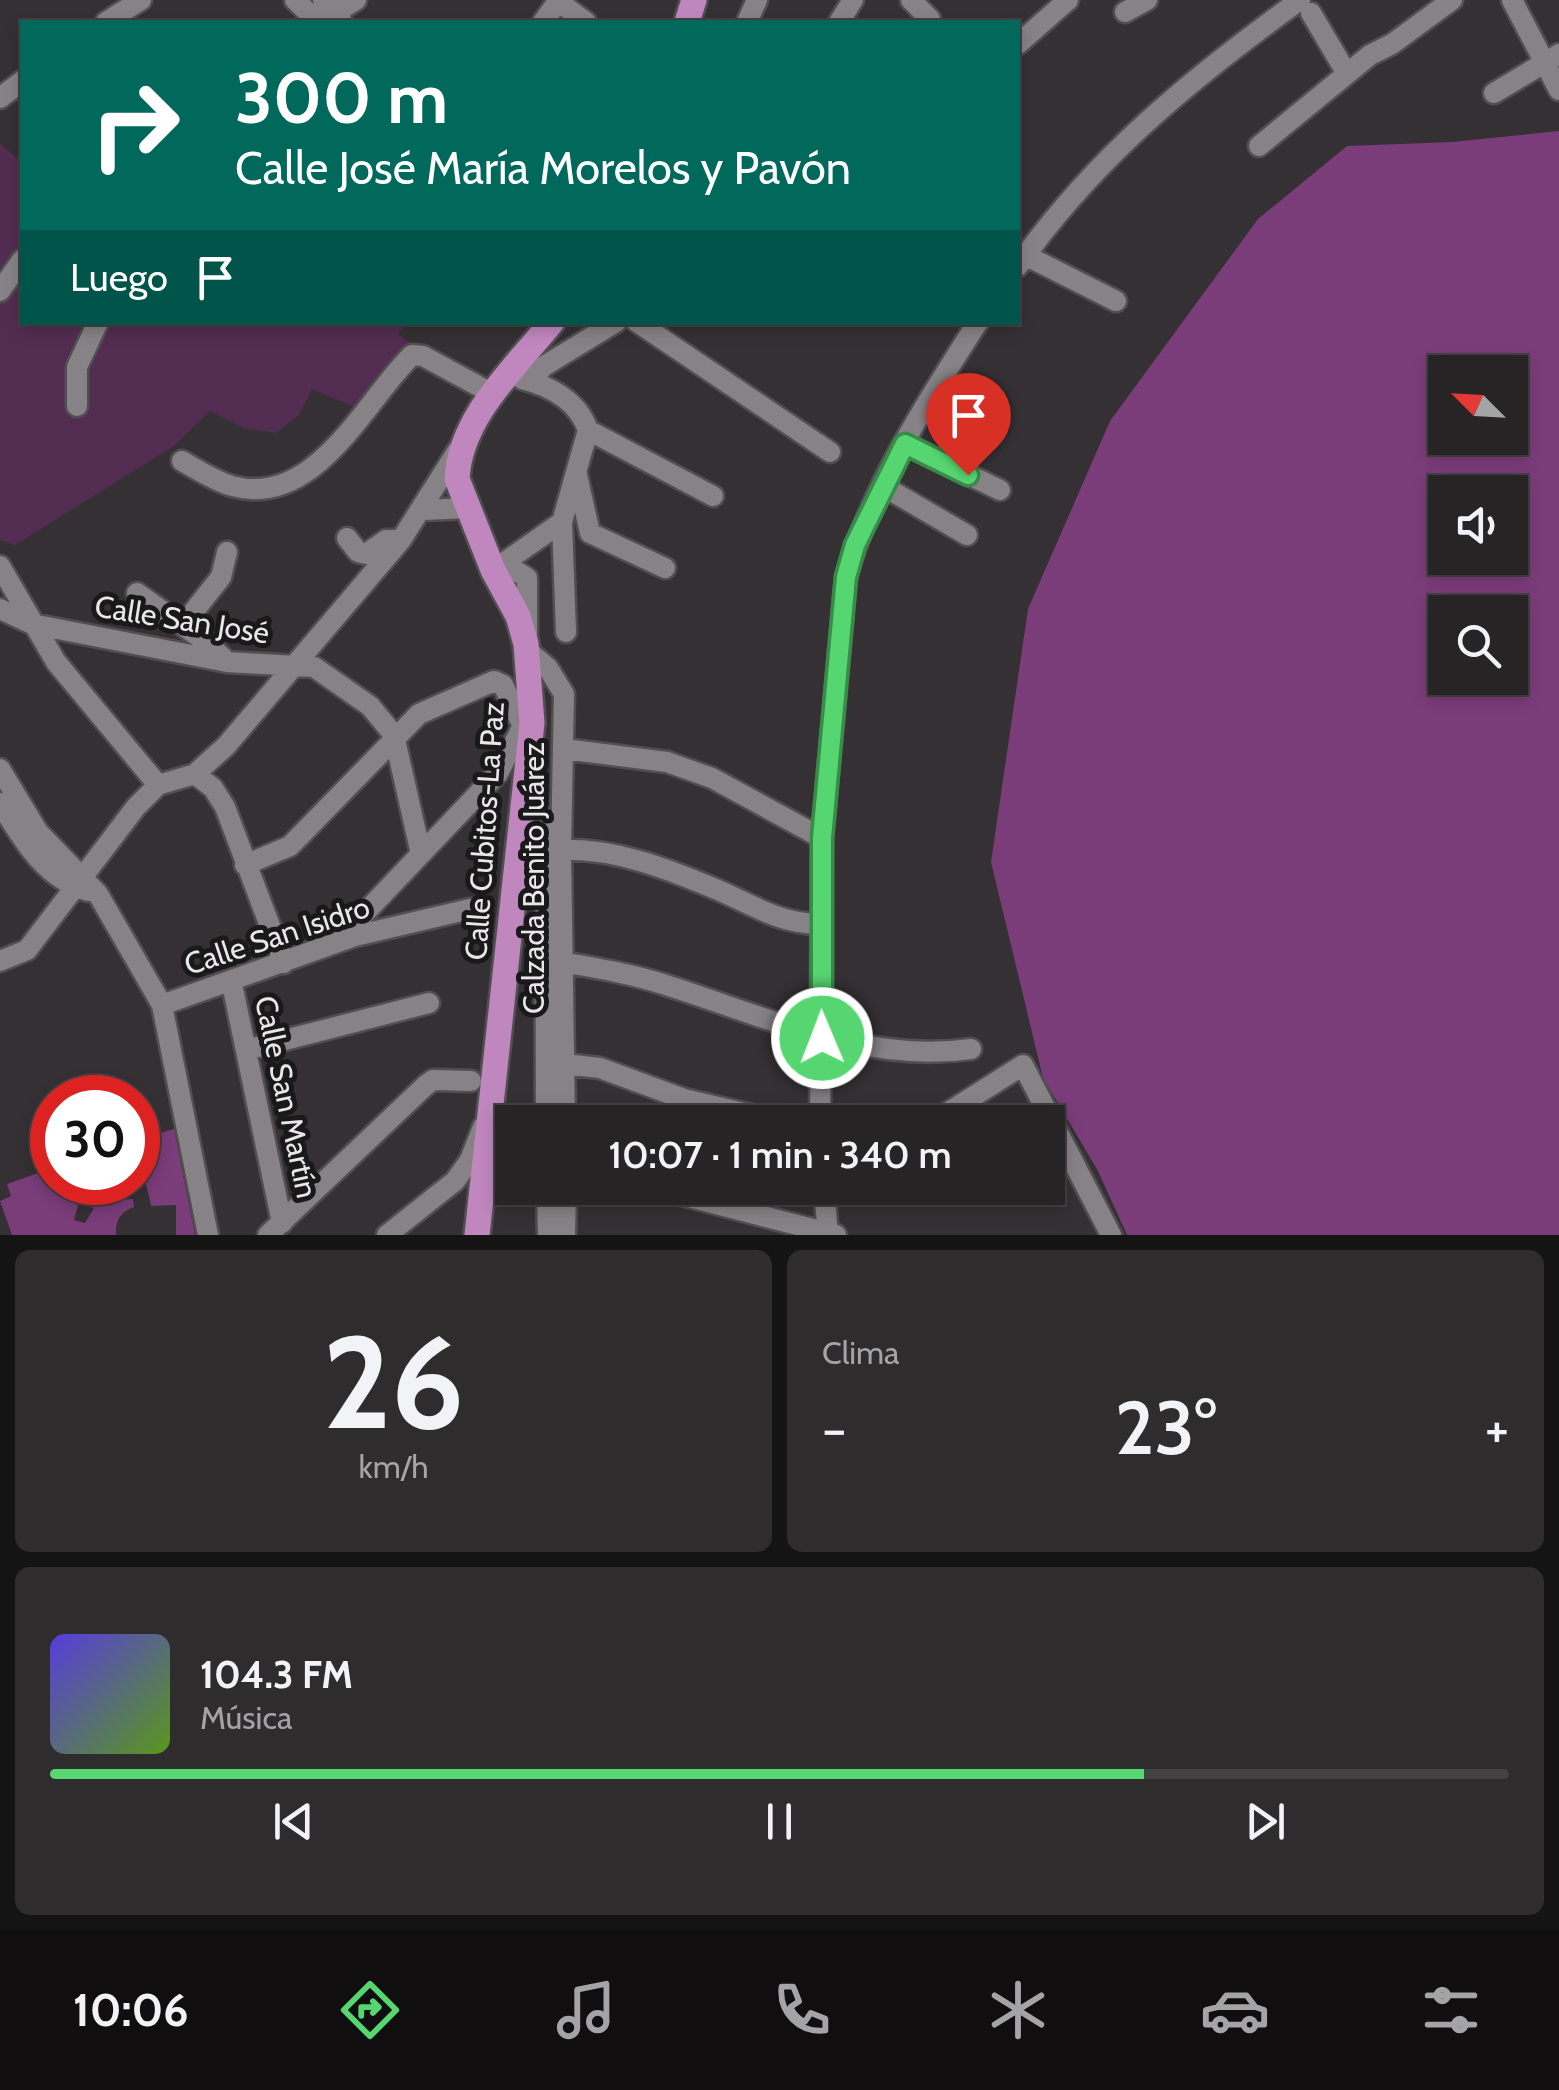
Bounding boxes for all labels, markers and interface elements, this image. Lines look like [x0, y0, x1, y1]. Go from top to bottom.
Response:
text: 300 m [235, 55, 448, 141]
icon: right [70, 60, 200, 190]
text: Calle José María Morelos y Pavón [235, 141, 851, 195]
icon: arrive [188, 250, 243, 305]
text: Luego [70, 254, 168, 301]
north arrow [1428, 355, 1528, 455]
map controls [1428, 355, 1528, 695]
pin [926, 373, 1011, 476]
icon: arrive [941, 388, 996, 443]
button: sound [1428, 475, 1528, 575]
street label: Calle San José [92, 587, 272, 652]
button: search [1428, 595, 1528, 695]
street label: Calle Cubitos-La Paz [457, 701, 512, 961]
street label: Calzada Benito Juárez [515, 742, 552, 1014]
street label: Calle San Isidro [179, 888, 374, 983]
position arrow [770, 986, 874, 1090]
street label: Calle San Martín [247, 992, 326, 1201]
speed limit sign: 30 [30, 1075, 160, 1205]
text: 10:07 · 1 min · 340 m [608, 1131, 952, 1178]
text: 26 [323, 1303, 464, 1461]
text: Clima [822, 1333, 899, 1372]
text: 23° [1115, 1382, 1216, 1473]
text: − [822, 1395, 846, 1462]
text: + [1485, 1395, 1509, 1462]
text: km/h [358, 1447, 429, 1486]
text: 104.3 FM [200, 1651, 353, 1698]
text: Música [200, 1698, 292, 1737]
icon: previous [266, 1794, 321, 1849]
icon: pause [752, 1794, 807, 1849]
icon: next [1238, 1794, 1293, 1849]
icon: directions [335, 1975, 405, 2045]
icon: music [551, 1975, 621, 2045]
icon: phone [767, 1975, 837, 2045]
icon: climate [983, 1975, 1053, 2045]
icon: car [1200, 1975, 1270, 2045]
icon: filters [1416, 1975, 1486, 2045]
text: 10:06 [73, 1983, 189, 2037]

